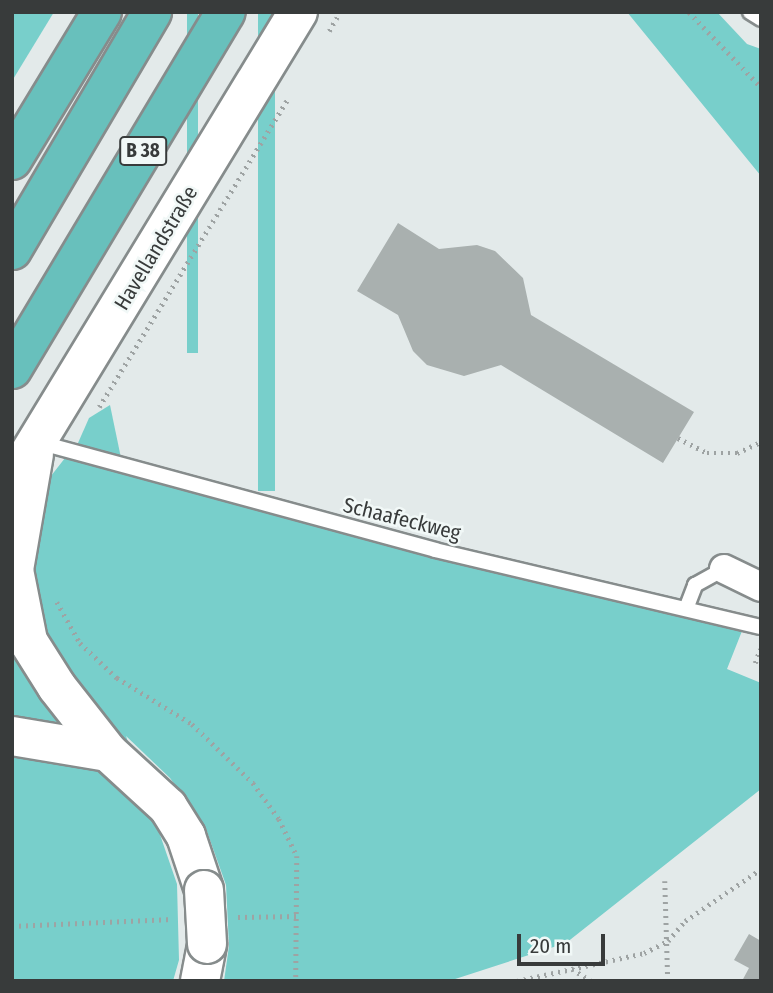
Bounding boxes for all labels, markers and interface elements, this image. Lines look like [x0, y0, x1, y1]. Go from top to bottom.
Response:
road number: B 38 [118, 136, 168, 167]
street label: Havellandstraße [109, 181, 203, 315]
street label: Schaafeckweg [341, 492, 463, 546]
scale bar [521, 920, 608, 964]
text: 20 m [530, 933, 571, 959]

